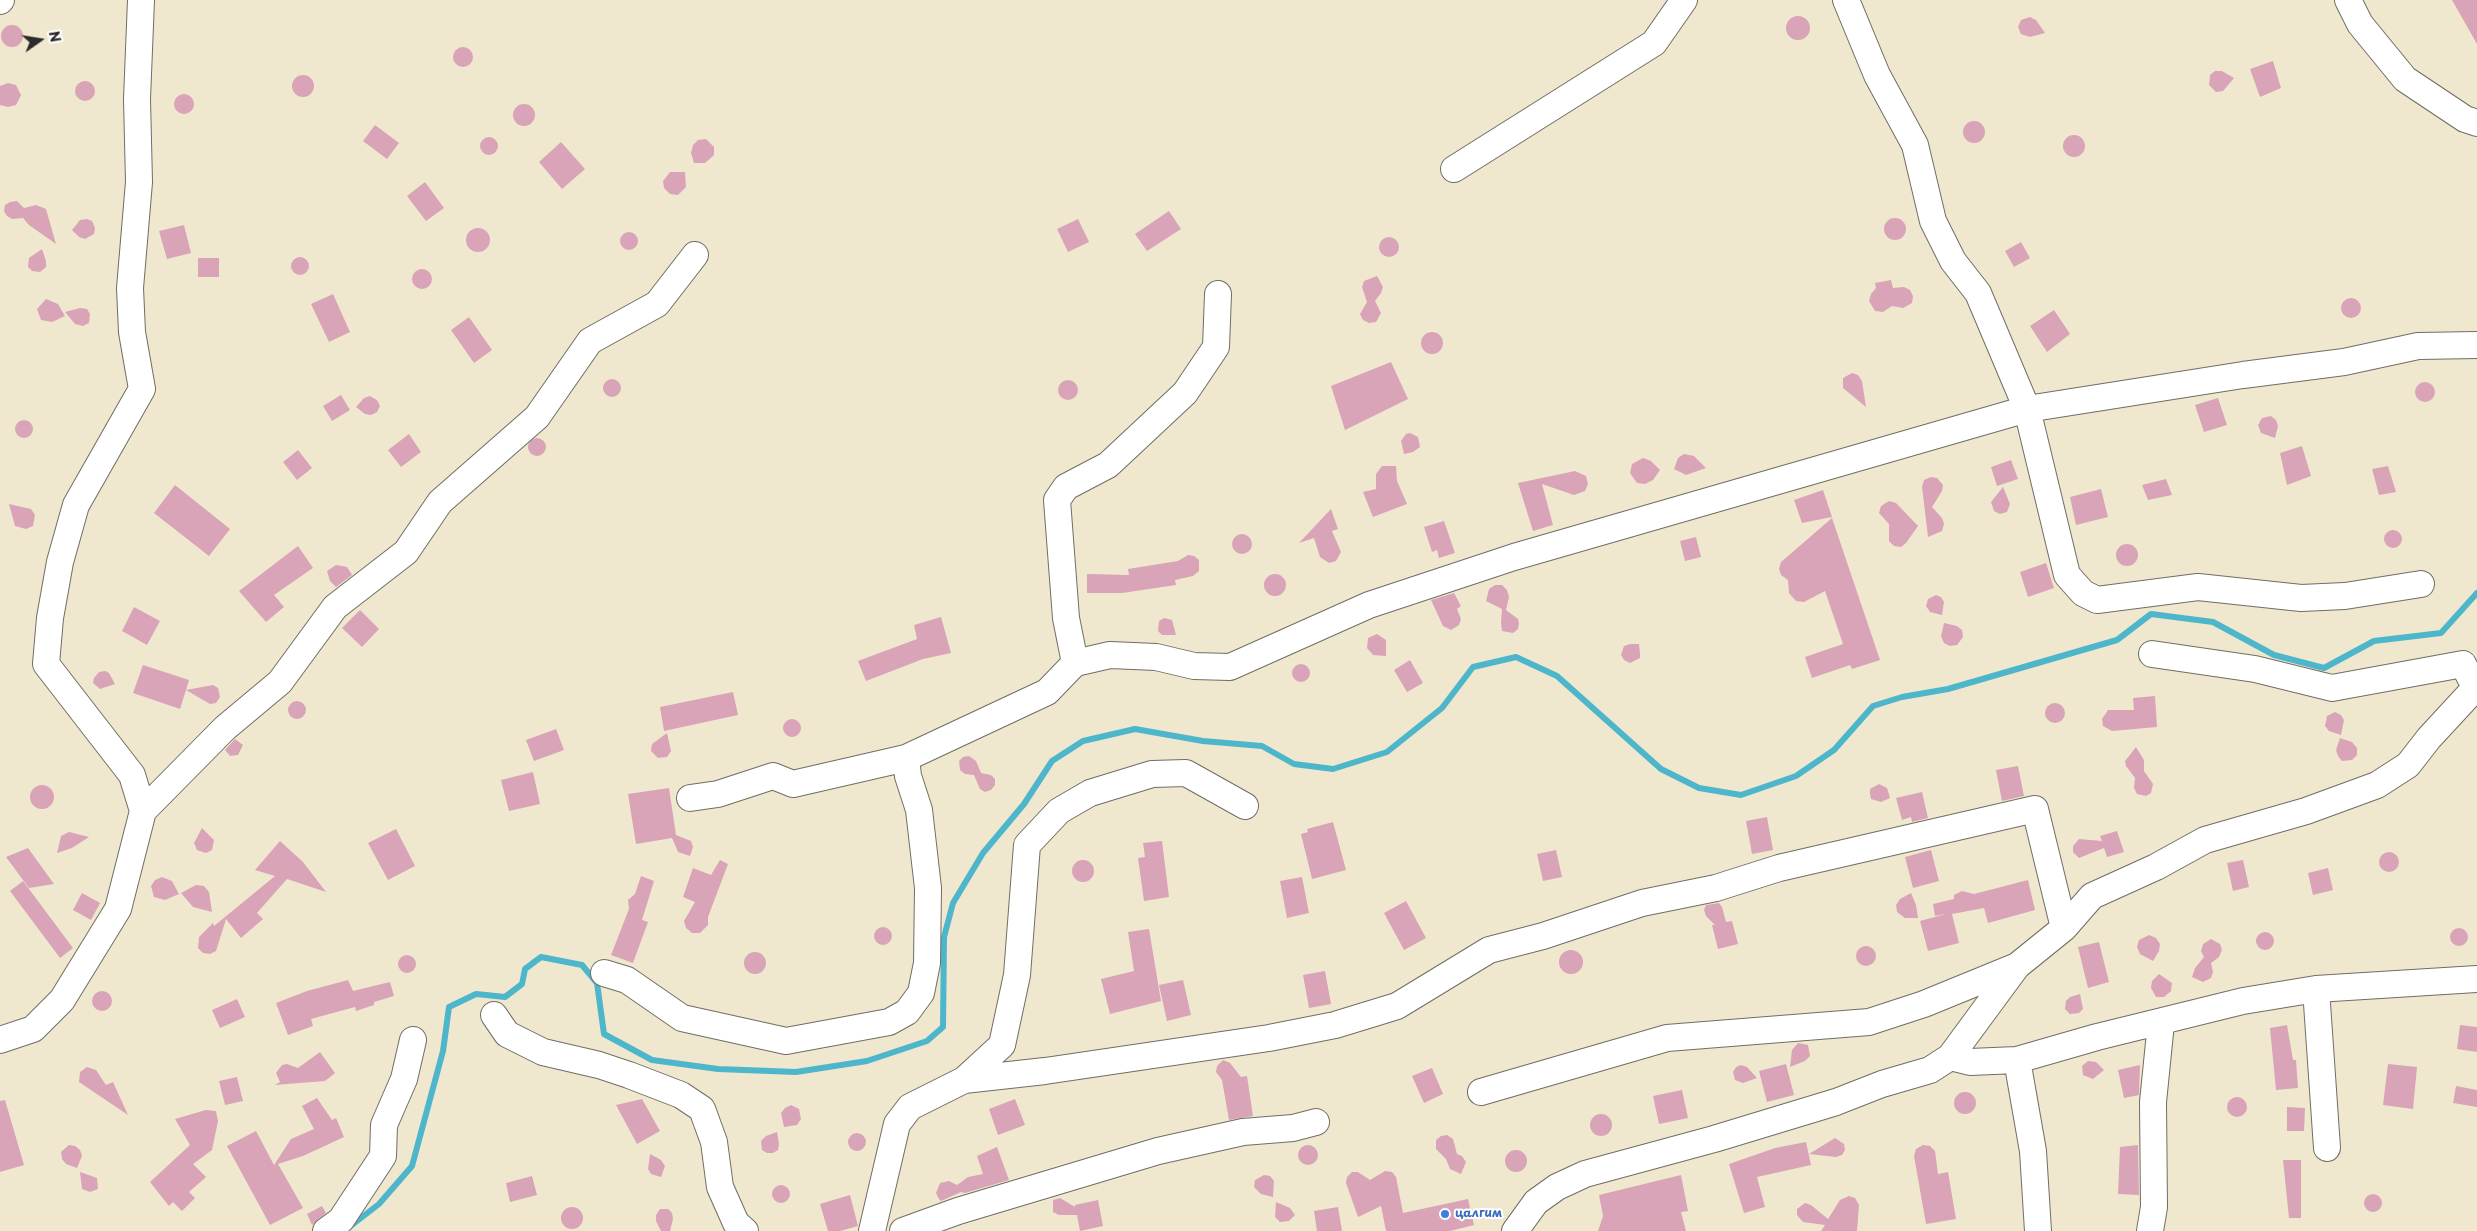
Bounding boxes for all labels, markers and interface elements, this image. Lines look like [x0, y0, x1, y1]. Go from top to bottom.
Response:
north arrow [15, 15, 65, 65]
text: N [44, 29, 67, 44]
place label: цалгим [1455, 1207, 1502, 1221]
marker: цалгим [1439, 1208, 1451, 1220]

